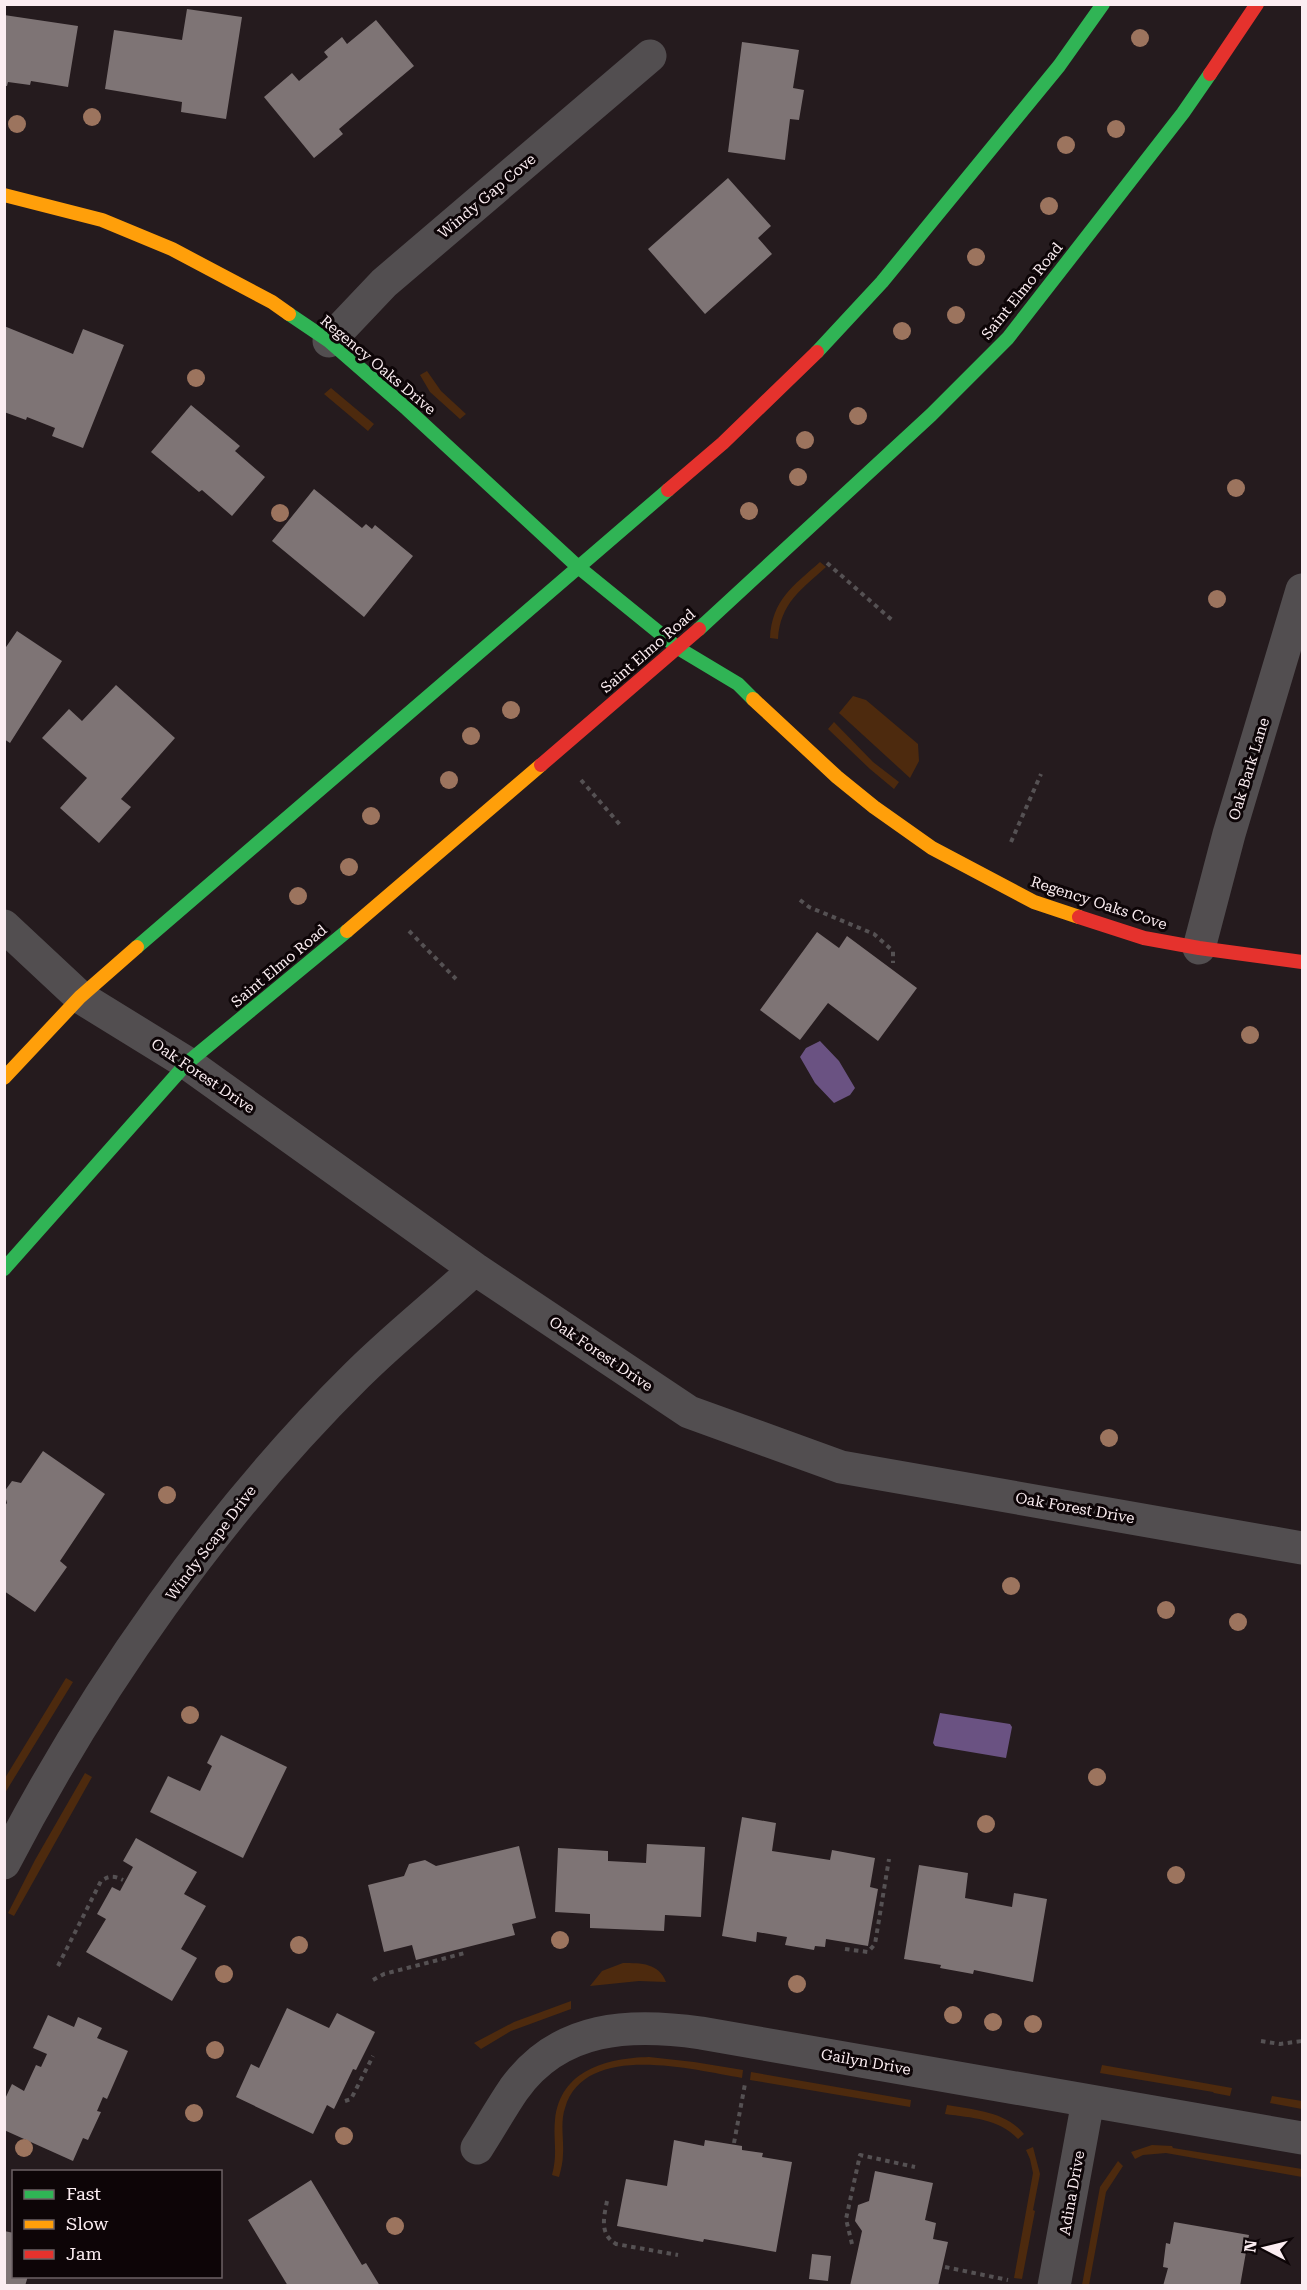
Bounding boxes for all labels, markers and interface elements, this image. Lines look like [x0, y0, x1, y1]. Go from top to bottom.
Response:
street label: Windy Gap Cove [435, 150, 539, 242]
street label: Saint Elmo Road [977, 239, 1067, 343]
street label: Regency Oaks Drive [317, 311, 439, 419]
street label: Saint Elmo Road [597, 605, 699, 697]
street label: Oak Bark Lane [1225, 715, 1273, 823]
street label: Regency Oaks Cove [1029, 872, 1169, 934]
street label: Saint Elmo Road [228, 921, 331, 1011]
street label: Oak Forest Drive [148, 1035, 258, 1117]
street label: Oak Forest Drive [546, 1313, 656, 1395]
street label: Windy Scape Drive [162, 1482, 260, 1604]
street label: Oak Forest Drive [1014, 1489, 1136, 1527]
street label: Gailyn Drive [820, 2045, 912, 2079]
street label: Adina Drive [1056, 2149, 1088, 2237]
legend [12, 2170, 222, 2278]
text: Fast [66, 2183, 101, 2204]
text: Slow [66, 2213, 108, 2234]
north arrow [1235, 2218, 1295, 2278]
text: N [1240, 2239, 1261, 2254]
text: Jam [66, 2243, 102, 2264]

